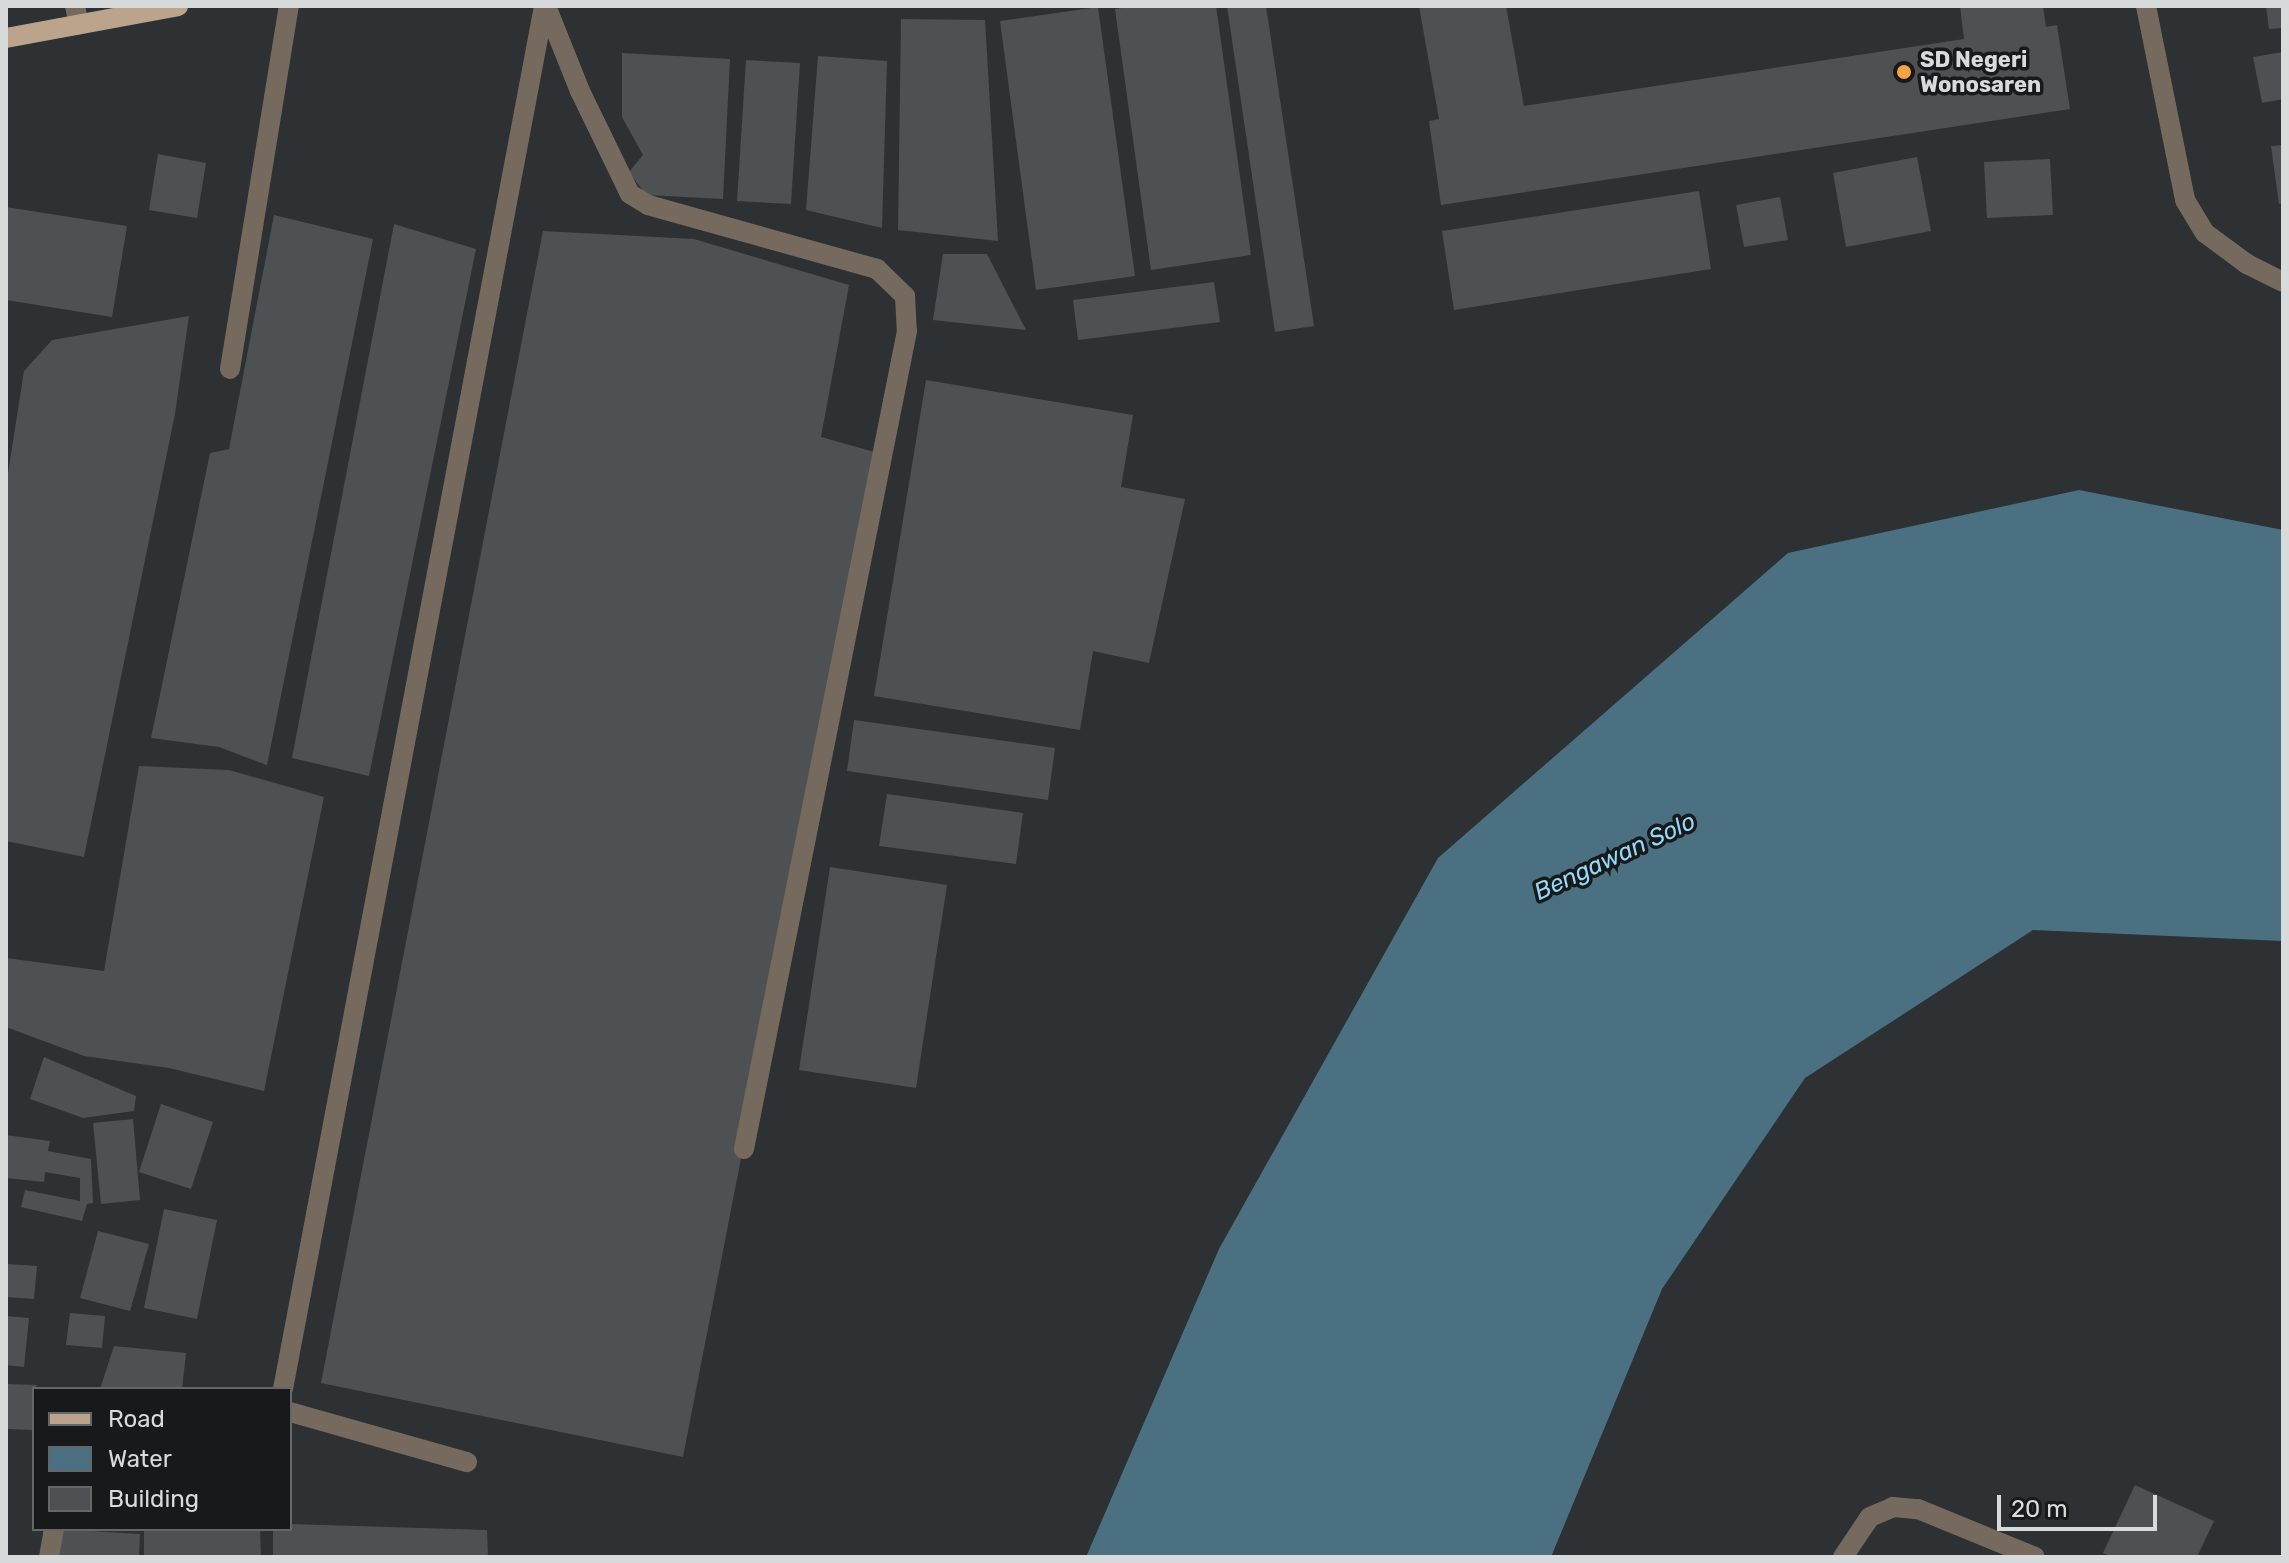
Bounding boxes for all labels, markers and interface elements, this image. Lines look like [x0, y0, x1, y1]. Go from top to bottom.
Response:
place label: SD Negeri Wonosaren [1920, 46, 2041, 98]
marker: SD Negeri Wonosaren [1895, 63, 1913, 81]
water label: Bengawan Solo [1530, 807, 1700, 907]
legend [32, 1387, 292, 1531]
text: Road [108, 1405, 165, 1433]
text: Water [108, 1445, 172, 1473]
scale bar [2001, 1479, 2161, 1529]
text: Building [108, 1485, 199, 1513]
text: 20 m [2011, 1495, 2068, 1523]

